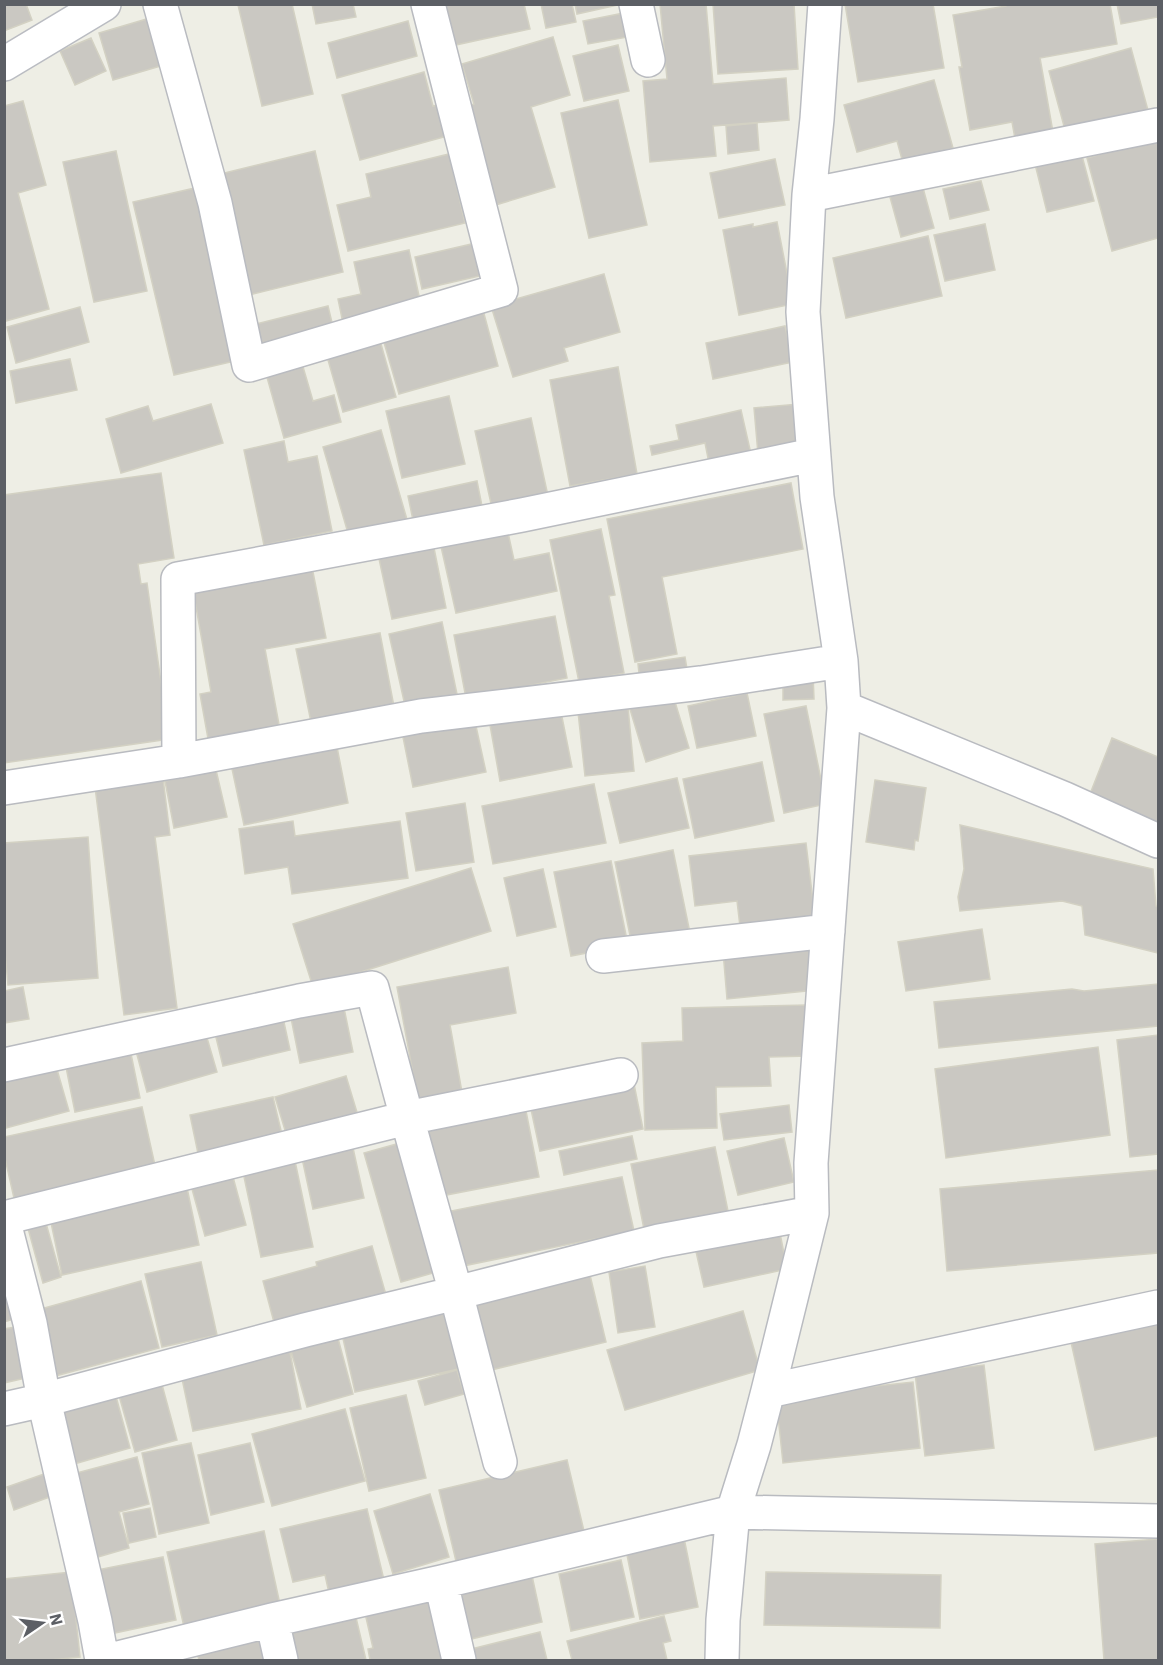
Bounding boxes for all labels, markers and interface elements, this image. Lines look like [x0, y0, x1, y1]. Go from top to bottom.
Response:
north arrow [12, 1593, 72, 1653]
text: N [45, 1611, 68, 1627]

